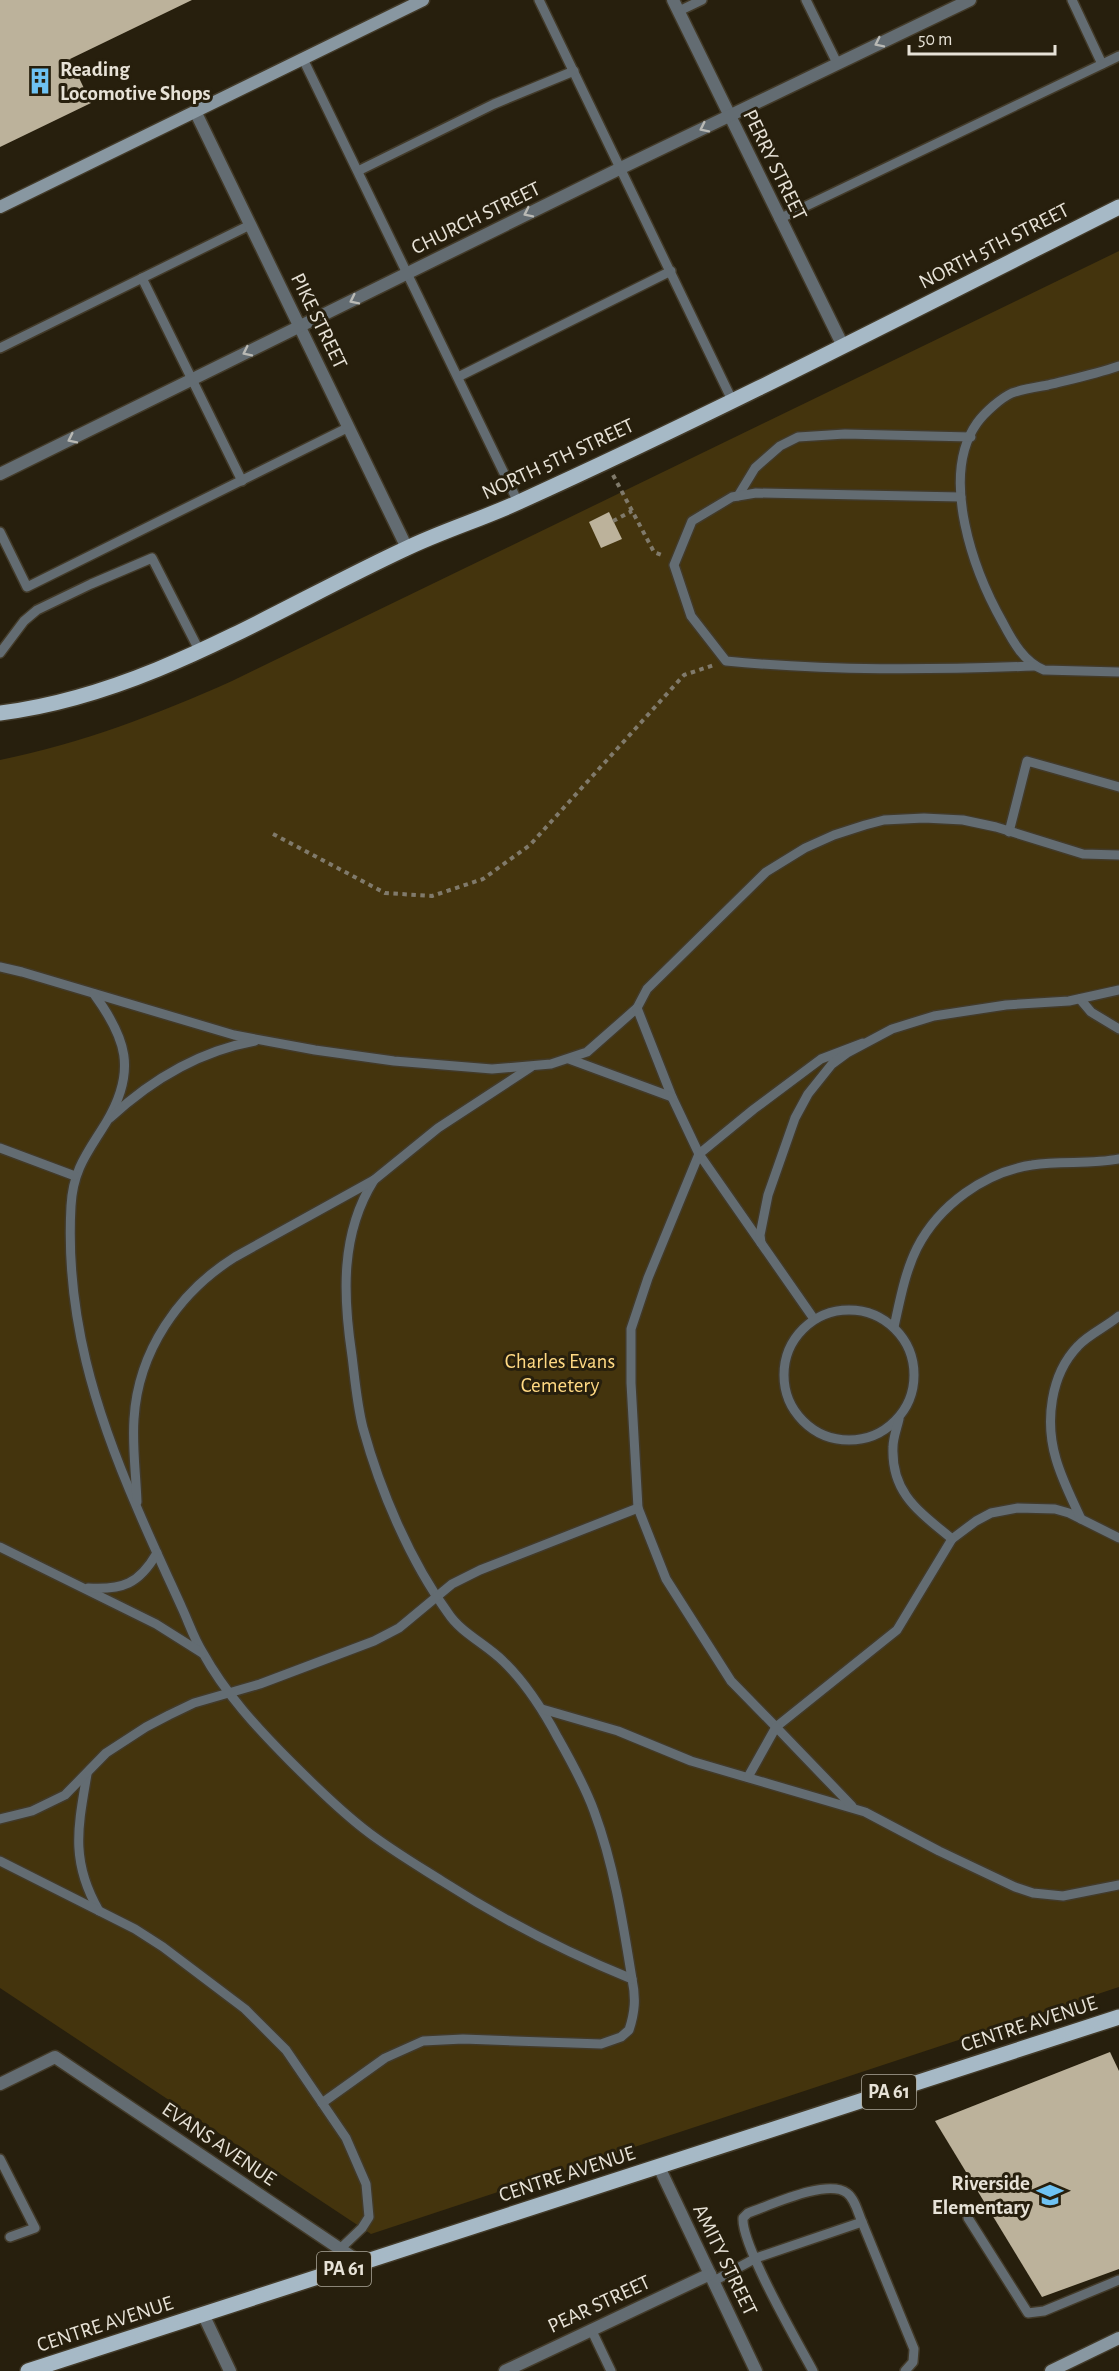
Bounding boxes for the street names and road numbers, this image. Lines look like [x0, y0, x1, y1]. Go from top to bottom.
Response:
street label: PERRY STREET [739, 106, 811, 224]
street label: CHURCH STREET [408, 178, 544, 258]
street label: NORTH 5TH STREET [916, 199, 1072, 293]
street label: PIKE STREET [287, 270, 351, 372]
street label: NORTH 5TH STREET [479, 415, 637, 503]
street label: CENTRE AVENUE [958, 1992, 1100, 2056]
road number: PA 61 [862, 2075, 916, 2109]
street label: EVANS AVENUE [158, 2098, 280, 2190]
street label: CENTRE AVENUE [496, 2142, 638, 2206]
street label: AMITY STREET [689, 2201, 761, 2319]
road number: PA 61 [317, 2252, 371, 2286]
street label: PEAR STREET [545, 2271, 653, 2337]
street label: CENTRE AVENUE [34, 2292, 176, 2356]

